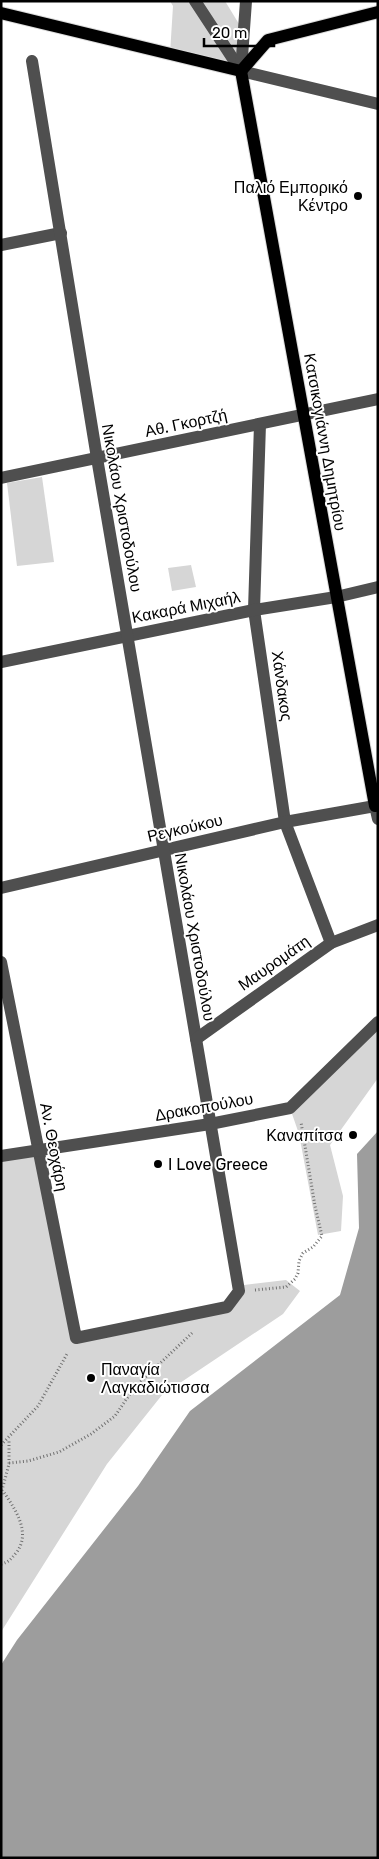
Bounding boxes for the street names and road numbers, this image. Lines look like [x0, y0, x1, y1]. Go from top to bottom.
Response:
street label: Κατσικογιάννη Δημητρίου [300, 352, 350, 532]
street label: Αθ. Γκορτζή [143, 405, 229, 441]
street label: Νικολάου Χριστοδούλου [98, 423, 146, 593]
street label: Κακαρά Μιχαήλ [130, 587, 242, 627]
street label: Χάνδακος [268, 650, 296, 723]
street label: Ρεγκούκου [145, 810, 225, 846]
street label: Νικολάου Χριστοδούλου [171, 852, 219, 1022]
street label: Μαυρομάτη [235, 931, 313, 995]
street label: Δρακοπούλου [153, 1089, 255, 1125]
street label: Αν. Θεοχάρη [36, 1101, 72, 1193]

